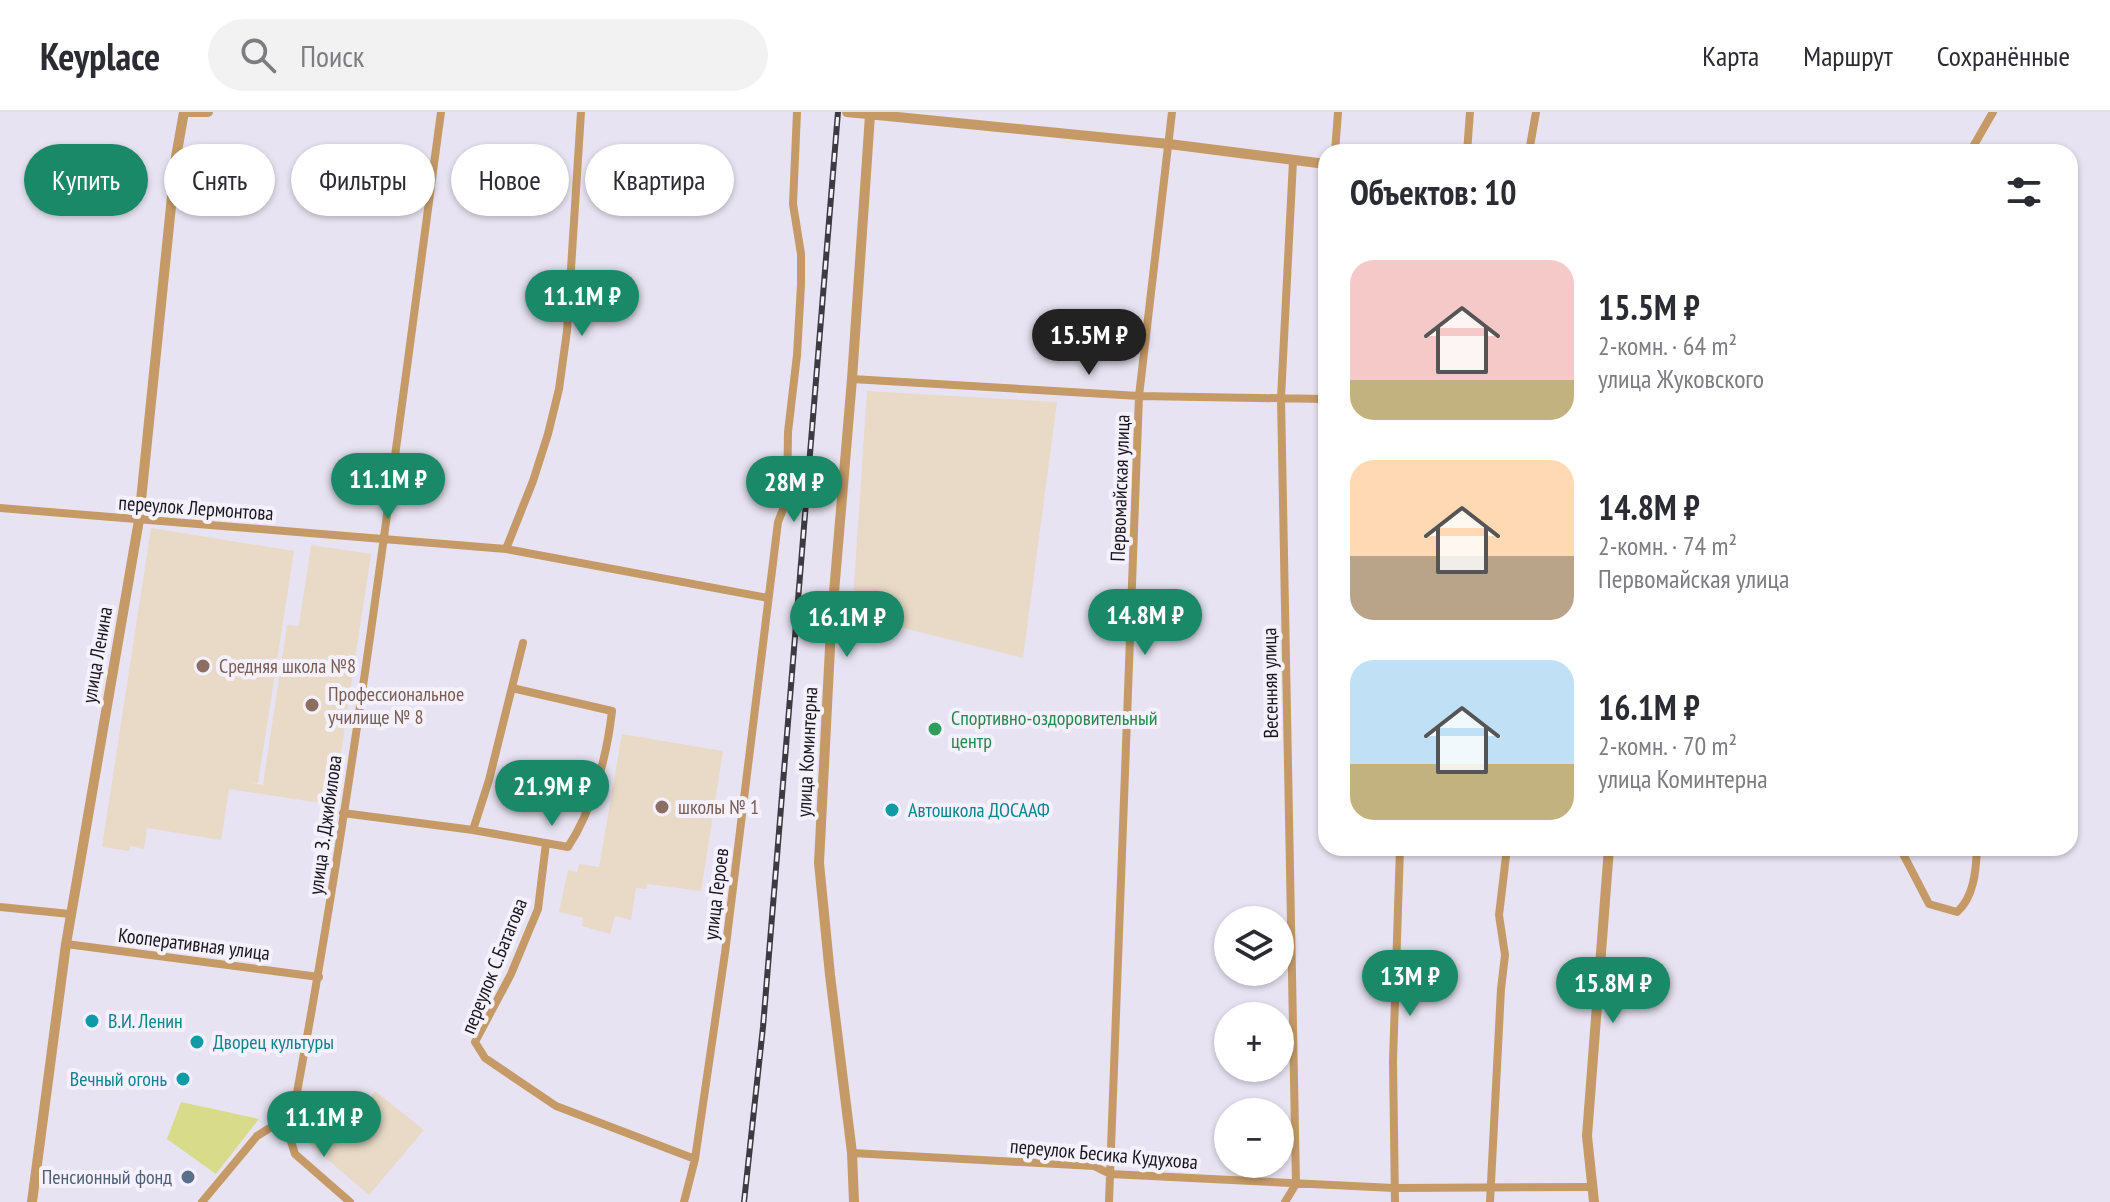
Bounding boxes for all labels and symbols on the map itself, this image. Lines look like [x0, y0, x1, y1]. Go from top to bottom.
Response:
pin: 11.1M ₽ [508, 270, 656, 338]
pin: 15.5M ₽ [1015, 309, 1163, 377]
street label: Первомайская улица [1104, 414, 1136, 562]
pin: 11.1M ₽ [314, 453, 462, 521]
pin: 28M ₽ [738, 456, 850, 524]
street label: переулок Лермонтова [118, 490, 274, 526]
pin: 14.8M ₽ [1071, 589, 1219, 657]
pin: 16.1M ₽ [773, 591, 921, 659]
street label: улица Ленина [76, 605, 118, 705]
street label: Весенняя улица [1256, 628, 1284, 738]
place label: Средняя школа №8 [219, 653, 356, 679]
marker: Средняя школа №8 [194, 657, 212, 675]
place label: Профессиональное училище № 8 [328, 681, 464, 730]
street label: улица Коминтерна [791, 686, 823, 818]
marker: Профессиональное училище № 8 [303, 696, 321, 714]
place label: Спортивно-оздоровительный центр [951, 705, 1158, 754]
marker: Спортивно-оздоровительный центр [926, 720, 944, 738]
street label: улица З. Джибилова [302, 754, 348, 896]
pin: 21.9M ₽ [478, 760, 626, 828]
place label: школы № 1 [678, 794, 759, 820]
place label: Автошкола ДОСААФ [908, 797, 1050, 823]
marker: школы № 1 [653, 798, 671, 816]
marker: Автошкола ДОСААФ [883, 801, 901, 819]
street label: улица Героев [697, 846, 735, 942]
street label: переулок С.Батагова [455, 894, 533, 1038]
street label: Кооперативная улица [117, 922, 271, 966]
pin: 13M ₽ [1354, 950, 1466, 1018]
pin: 15.8M ₽ [1539, 957, 1687, 1025]
place label: В.И. Ленин [108, 1008, 183, 1034]
marker: В.И. Ленин [83, 1012, 101, 1030]
place label: Дворец культуры [213, 1029, 334, 1055]
marker: Дворец культуры [188, 1033, 206, 1051]
place label: Вечный огонь [70, 1066, 167, 1092]
marker: Вечный огонь [174, 1070, 192, 1088]
pin: 11.1M ₽ [250, 1091, 398, 1159]
street label: переулок Бесика Кудухова [1009, 1133, 1199, 1175]
place label: Пенсионный фонд [42, 1164, 172, 1190]
marker: Пенсионный фонд [179, 1168, 197, 1186]

